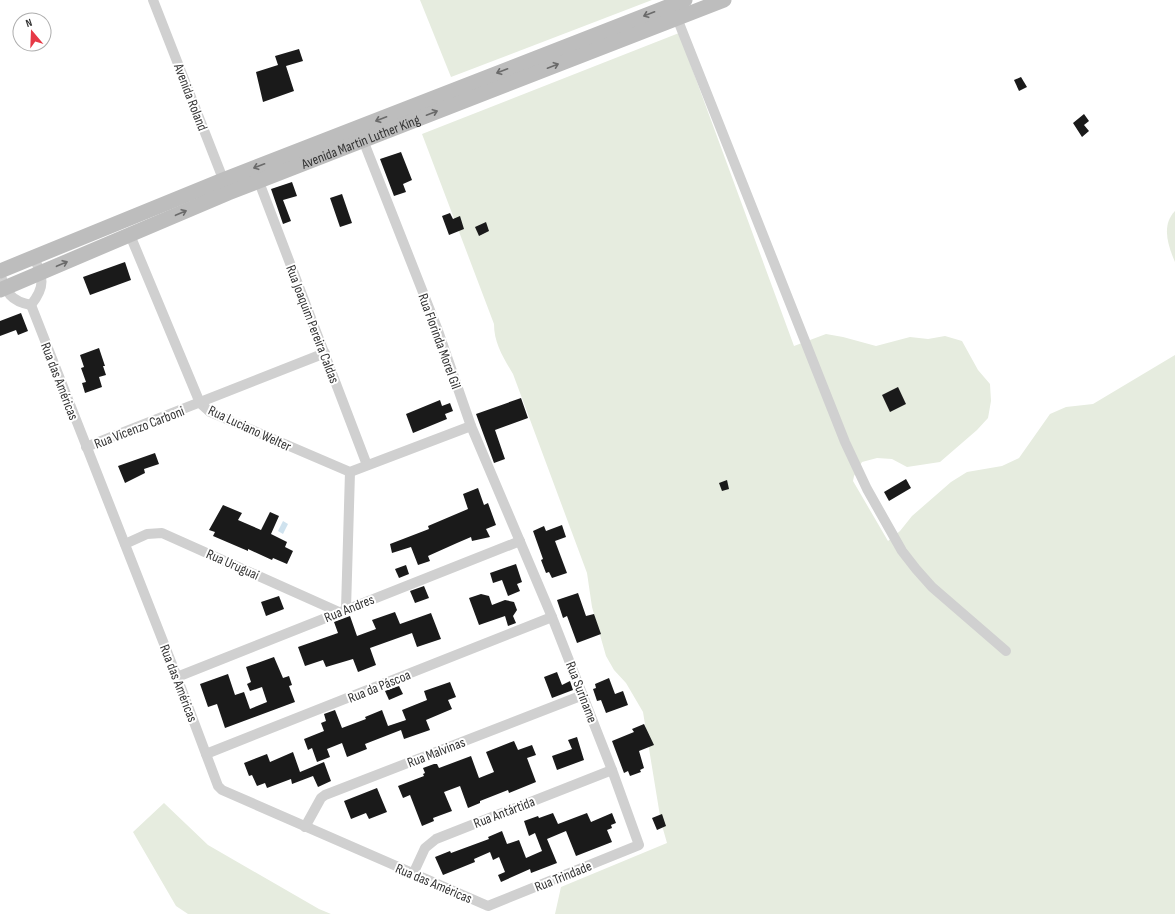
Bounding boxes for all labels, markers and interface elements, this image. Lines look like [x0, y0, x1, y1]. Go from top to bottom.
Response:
one-way arrow [643, 11, 655, 19]
north arrow [12, 12, 52, 52]
text: N [24, 16, 34, 30]
street label: Avenida Roland [170, 60, 211, 133]
one-way arrow [547, 62, 559, 70]
one-way arrow [496, 68, 508, 76]
one-way arrow [426, 109, 438, 117]
street label: Avenida Martin Luther King [298, 111, 423, 173]
one-way arrow [375, 115, 387, 123]
one-way arrow [254, 162, 266, 170]
one-way arrow [175, 209, 187, 217]
one-way arrow [55, 260, 67, 268]
street label: Rua Joaquim Pereira Caldas [282, 263, 343, 386]
street label: Rua Florinda Morel Gil [414, 291, 465, 391]
street label: Rua das Américas [37, 340, 82, 422]
street label: Rua Luciano Welter [206, 402, 294, 455]
street label: Rua Vicenzo Carboni [92, 403, 187, 452]
street label: Rua Uruguai [204, 545, 262, 584]
street label: Rua Andres [322, 591, 377, 626]
street label: Rua das Américas [156, 642, 201, 724]
street label: Rua Suriname [562, 659, 601, 725]
street label: Rua da Páscoa [345, 666, 413, 707]
street label: Rua Malvinas [405, 734, 468, 771]
street label: Rua Antártida [471, 793, 537, 832]
street label: Rua Trindade [532, 857, 594, 896]
street label: Rua das Américas [393, 860, 475, 907]

